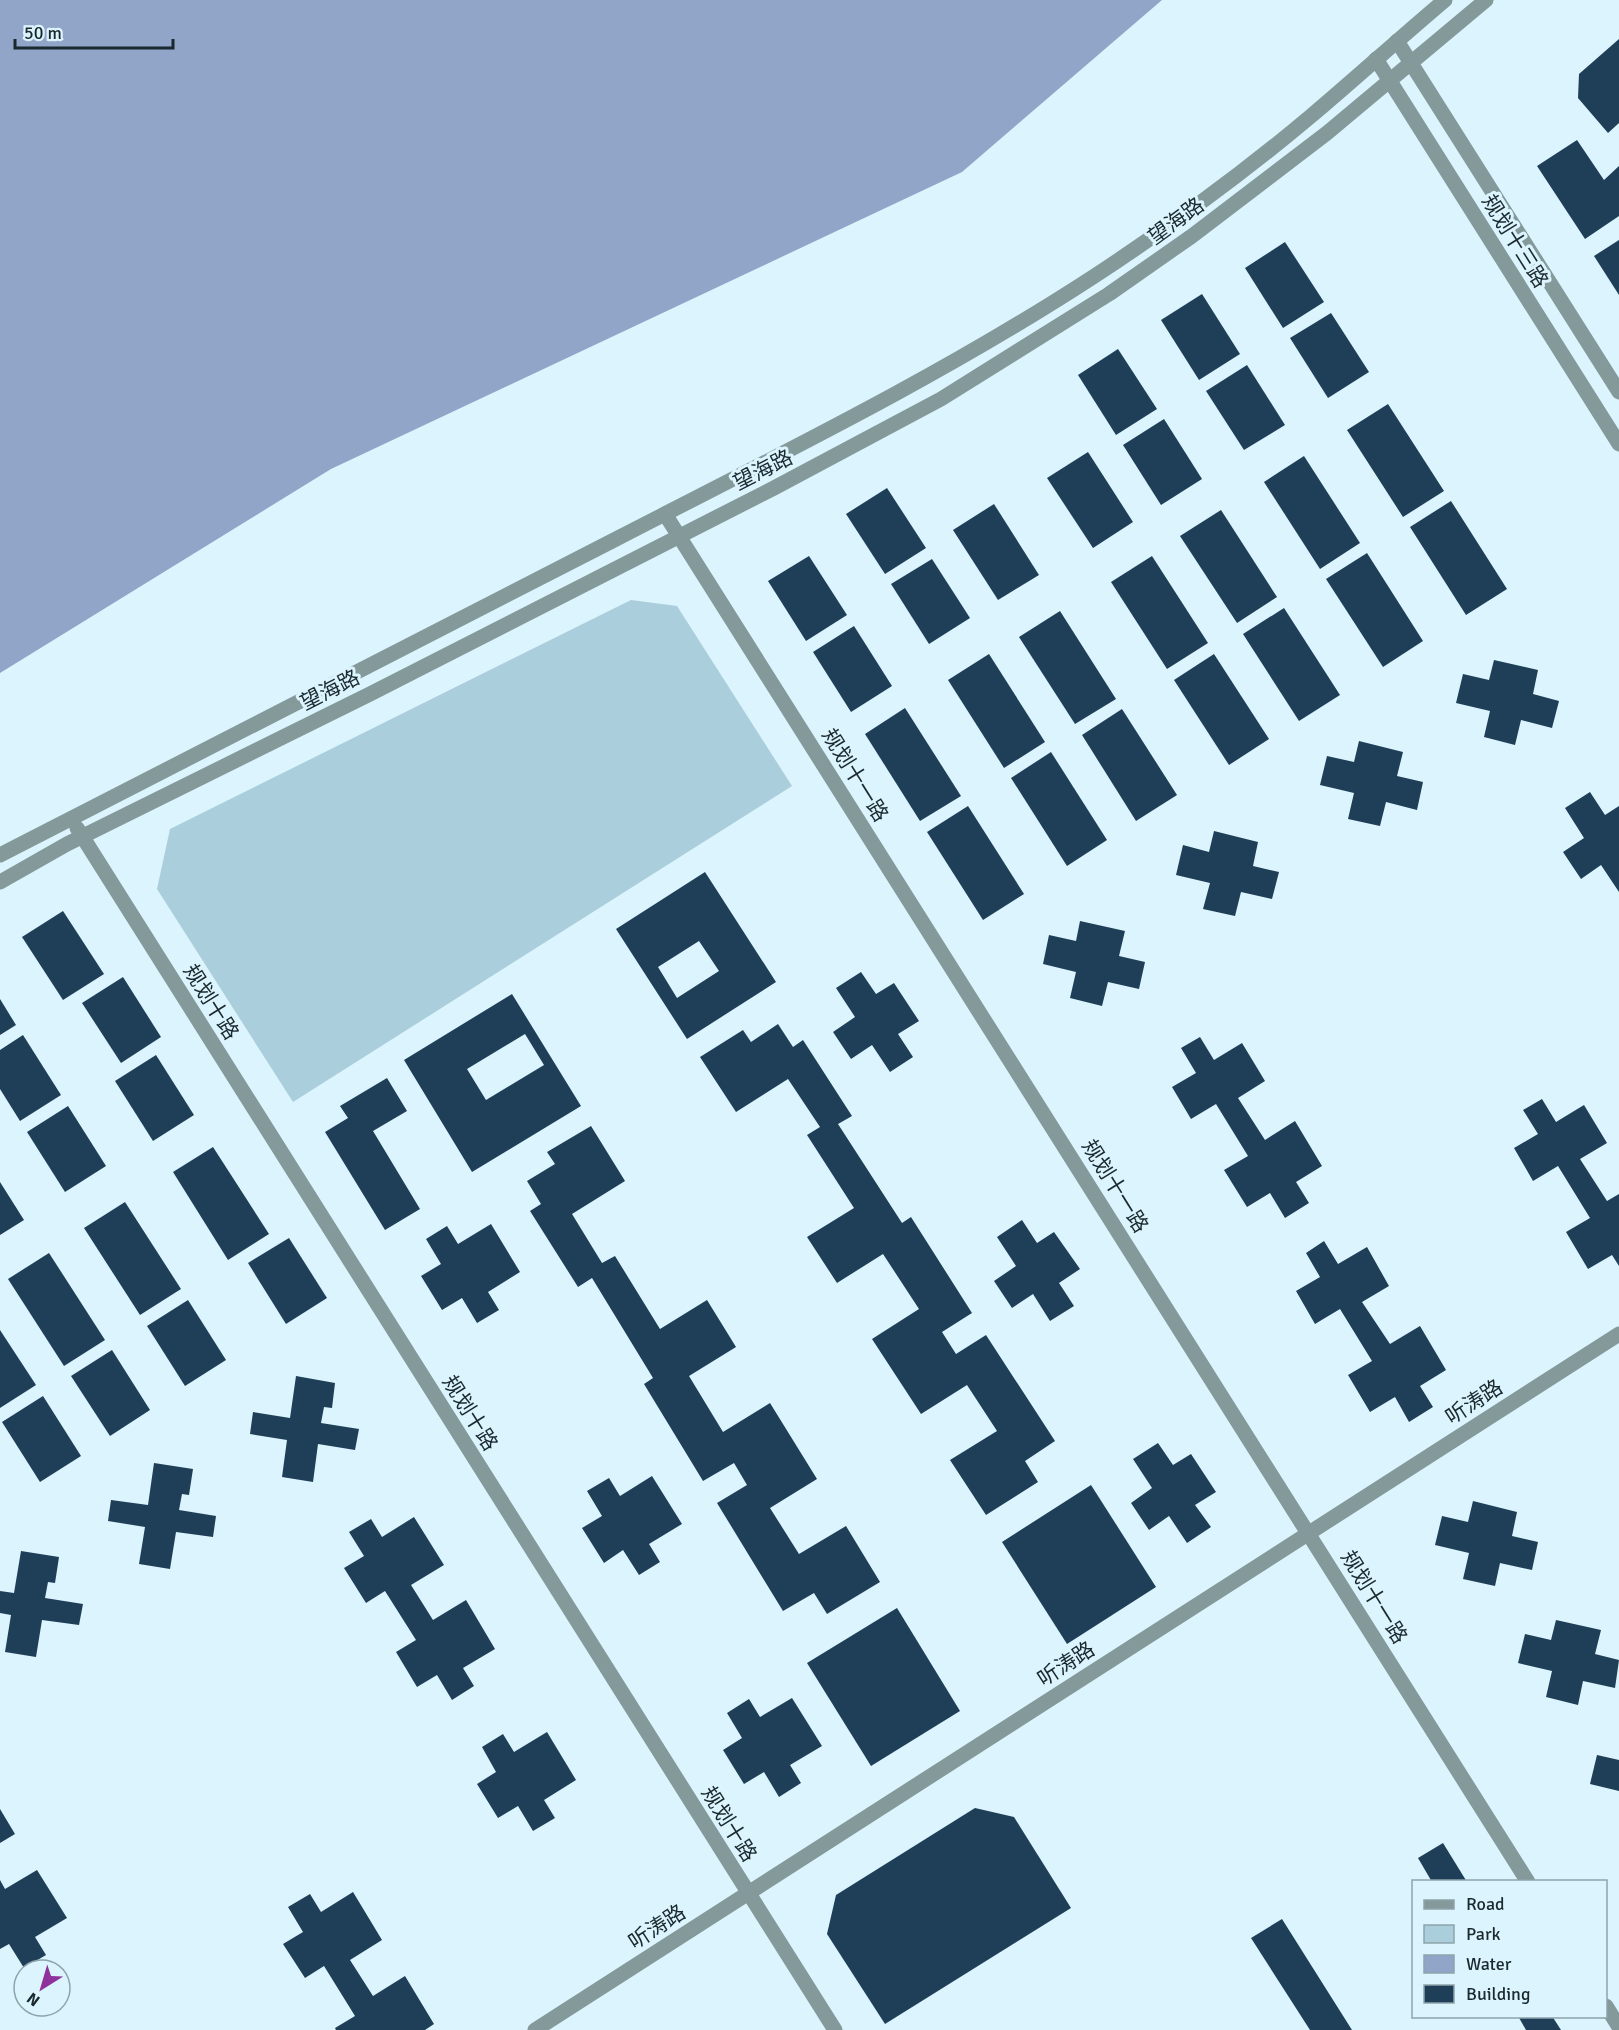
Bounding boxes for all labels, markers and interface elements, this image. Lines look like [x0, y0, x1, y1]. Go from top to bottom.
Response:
scale bar [15, 12, 172, 50]
text: 50 m [24, 22, 62, 44]
street label: 规划十三路 [1476, 190, 1554, 292]
street label: 望海路 [1143, 192, 1209, 250]
street label: 望海路 [729, 444, 797, 496]
street label: 望海路 [296, 664, 364, 716]
street label: 规划十一路 [816, 724, 894, 826]
street label: 规划十路 [178, 959, 244, 1045]
street label: 规划十一路 [1076, 1135, 1154, 1237]
street label: 规划十路 [437, 1370, 503, 1456]
street label: 听涛路 [1441, 1374, 1507, 1430]
street label: 规划十一路 [1335, 1546, 1413, 1648]
street label: 听涛路 [1033, 1636, 1099, 1692]
street label: 规划十路 [696, 1781, 762, 1867]
legend [1412, 1880, 1607, 2018]
text: Road [1466, 1893, 1505, 1915]
street label: 听涛路 [624, 1899, 690, 1955]
text: Park [1466, 1923, 1501, 1945]
text: Water [1466, 1953, 1512, 1975]
north arrow [12, 1958, 72, 2018]
text: Building [1466, 1983, 1530, 2005]
text: N [23, 1988, 44, 2011]

